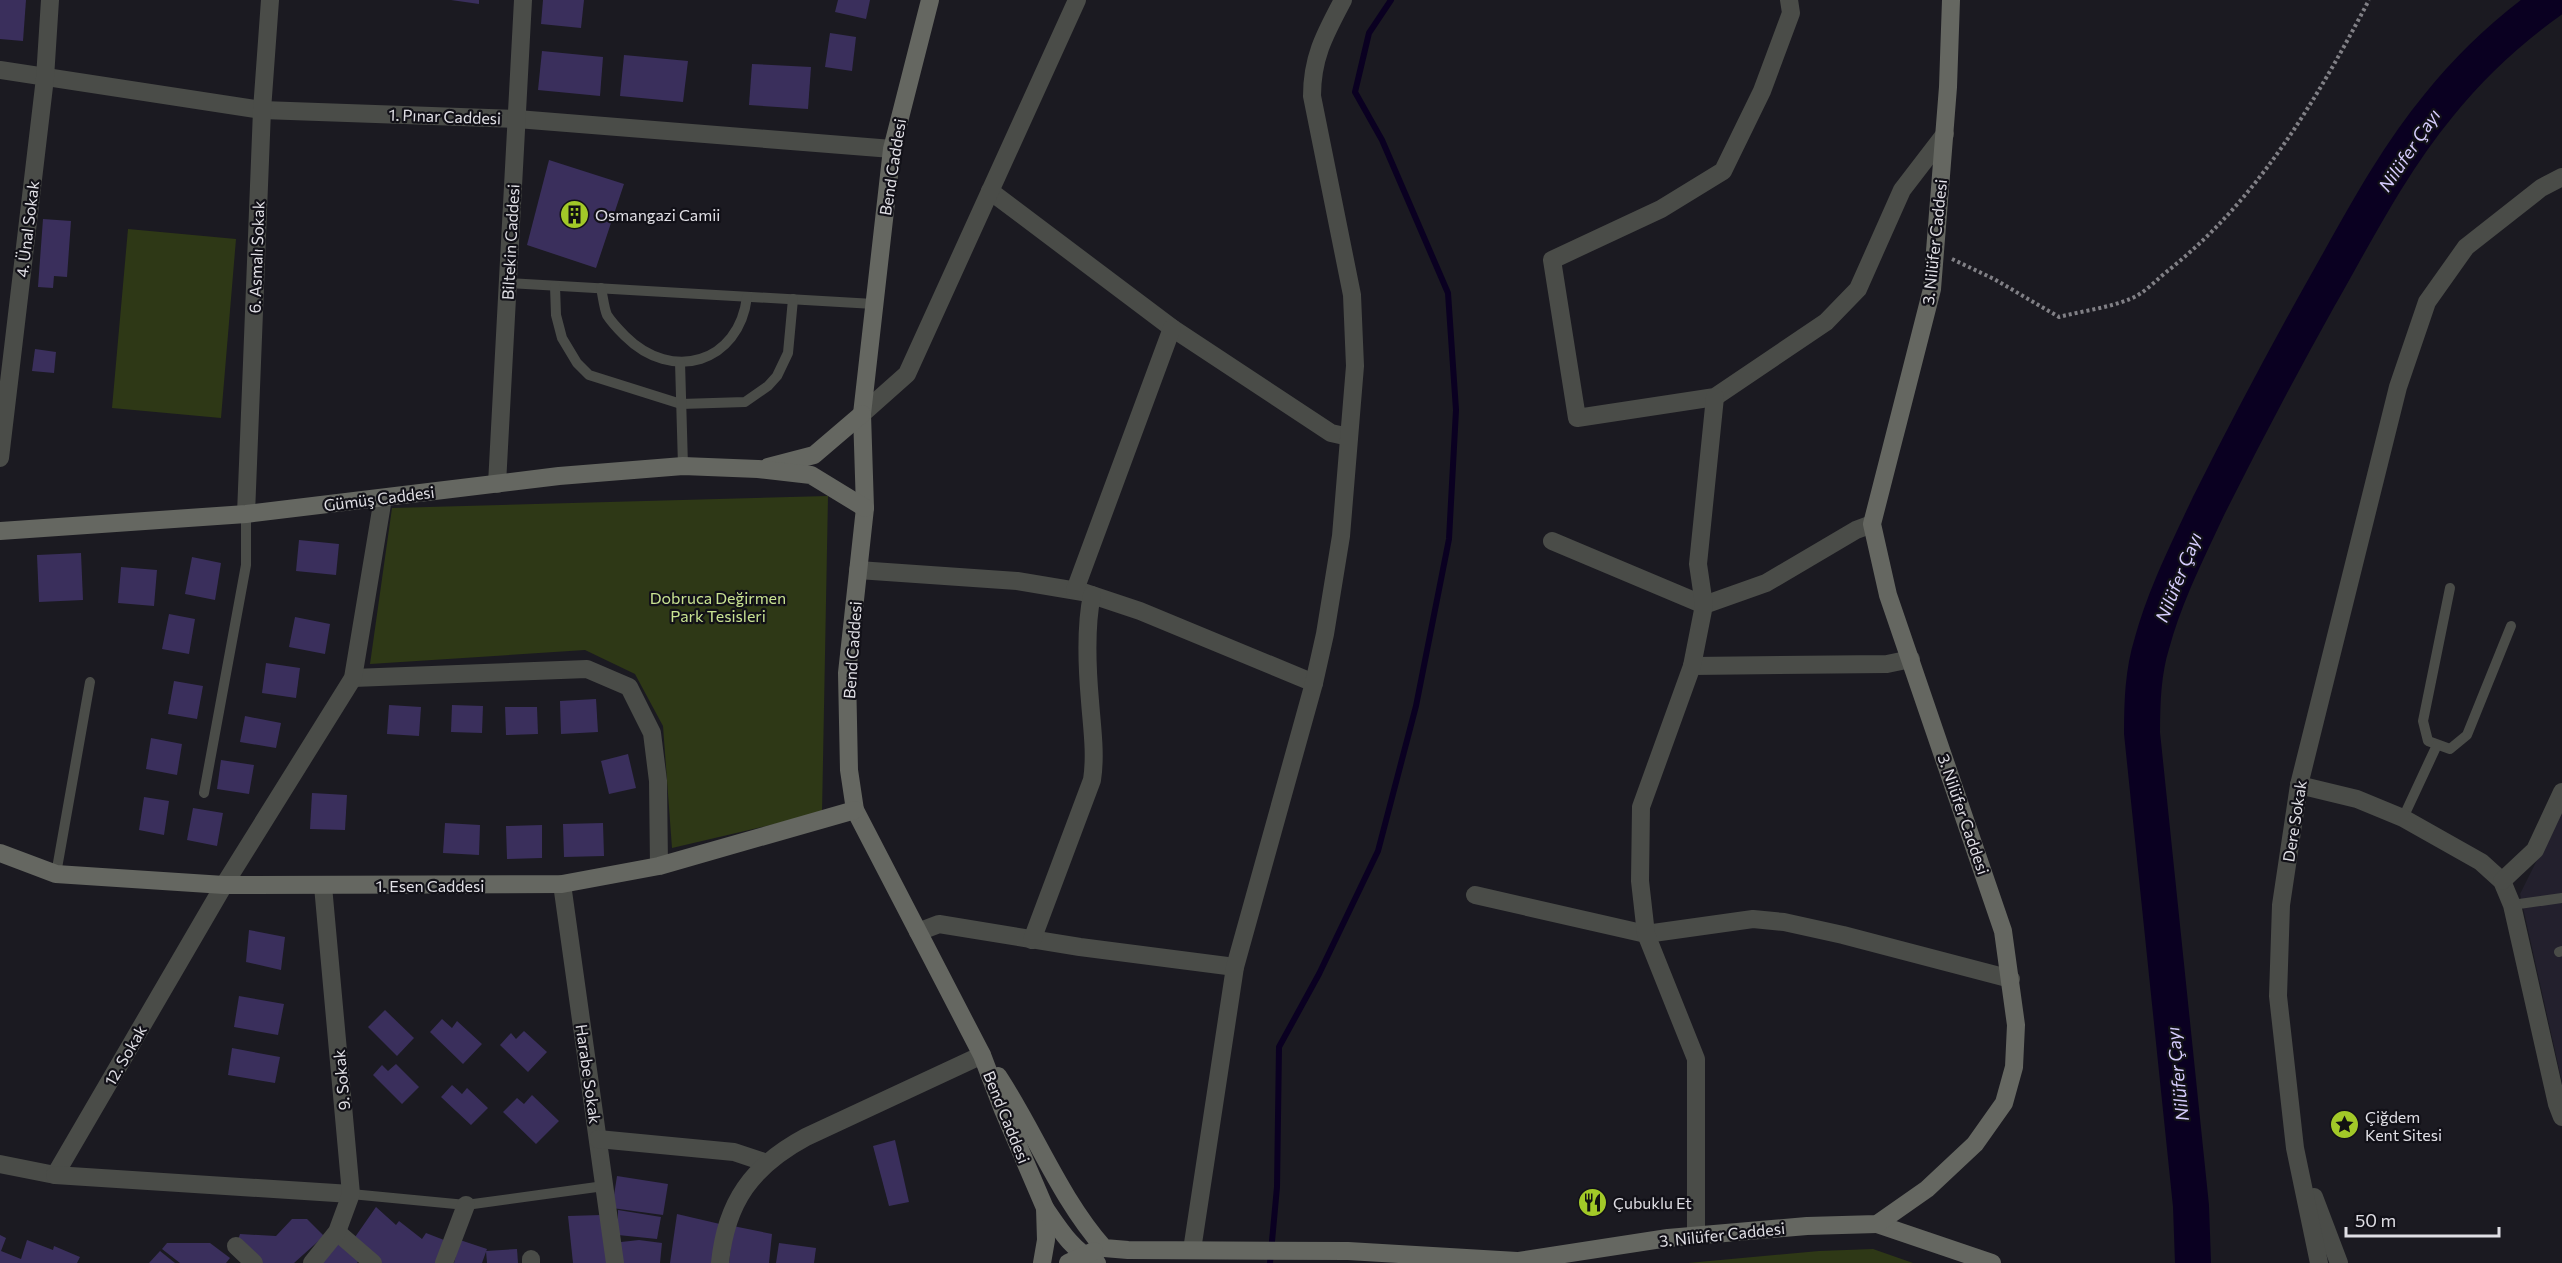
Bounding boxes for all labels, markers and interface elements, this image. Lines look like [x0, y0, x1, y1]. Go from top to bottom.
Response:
water label: Nilüfer Çayı [2373, 104, 2445, 196]
street label: 1. Pınar Caddesi [388, 105, 502, 127]
street label: Bend Caddesi [875, 117, 909, 217]
street label: 3. Nilüfer Caddesi [1918, 178, 1950, 306]
street label: 4. Ünal Sokak [12, 179, 42, 278]
street label: Biltekin Caddesi [497, 184, 523, 300]
building icon: Osmangazi Camii [558, 198, 590, 230]
street label: 6. Asmalı Sokak [245, 200, 267, 314]
place label: Osmangazi Camii [595, 205, 720, 224]
street label: Gümüş Caddesi [322, 482, 436, 514]
water label: Nilüfer Çayı [2150, 529, 2206, 625]
park label: Dobruca Değirmen Park Tesisleri [650, 588, 786, 625]
street label: Bend Caddesi [839, 601, 865, 699]
street label: 3. Nilüfer Caddesi [1934, 751, 1994, 877]
street label: Dere Sokak [2278, 778, 2310, 863]
street label: 1. Esen Caddesi [376, 876, 484, 895]
street label: 12. Sokak [100, 1021, 150, 1089]
street label: Harabe Sokak [573, 1023, 605, 1125]
water label: Nilüfer Çayı [2161, 1025, 2193, 1122]
street label: 9. Sokak [329, 1048, 353, 1111]
street label: Bend Caddesi [980, 1068, 1034, 1166]
place label: Çiğdem Kent Sitesi [2365, 1107, 2442, 1144]
place icon: Çiğdem Kent Sitesi [2328, 1109, 2360, 1141]
restaurant icon: Çubuklu Et [1576, 1186, 1608, 1218]
place label: Çubuklu Et [1613, 1193, 1692, 1212]
scale bar [2346, 1200, 2499, 1238]
text: 50 m [2355, 1209, 2396, 1231]
street label: 3. Nilüfer Caddesi [1658, 1218, 1786, 1250]

